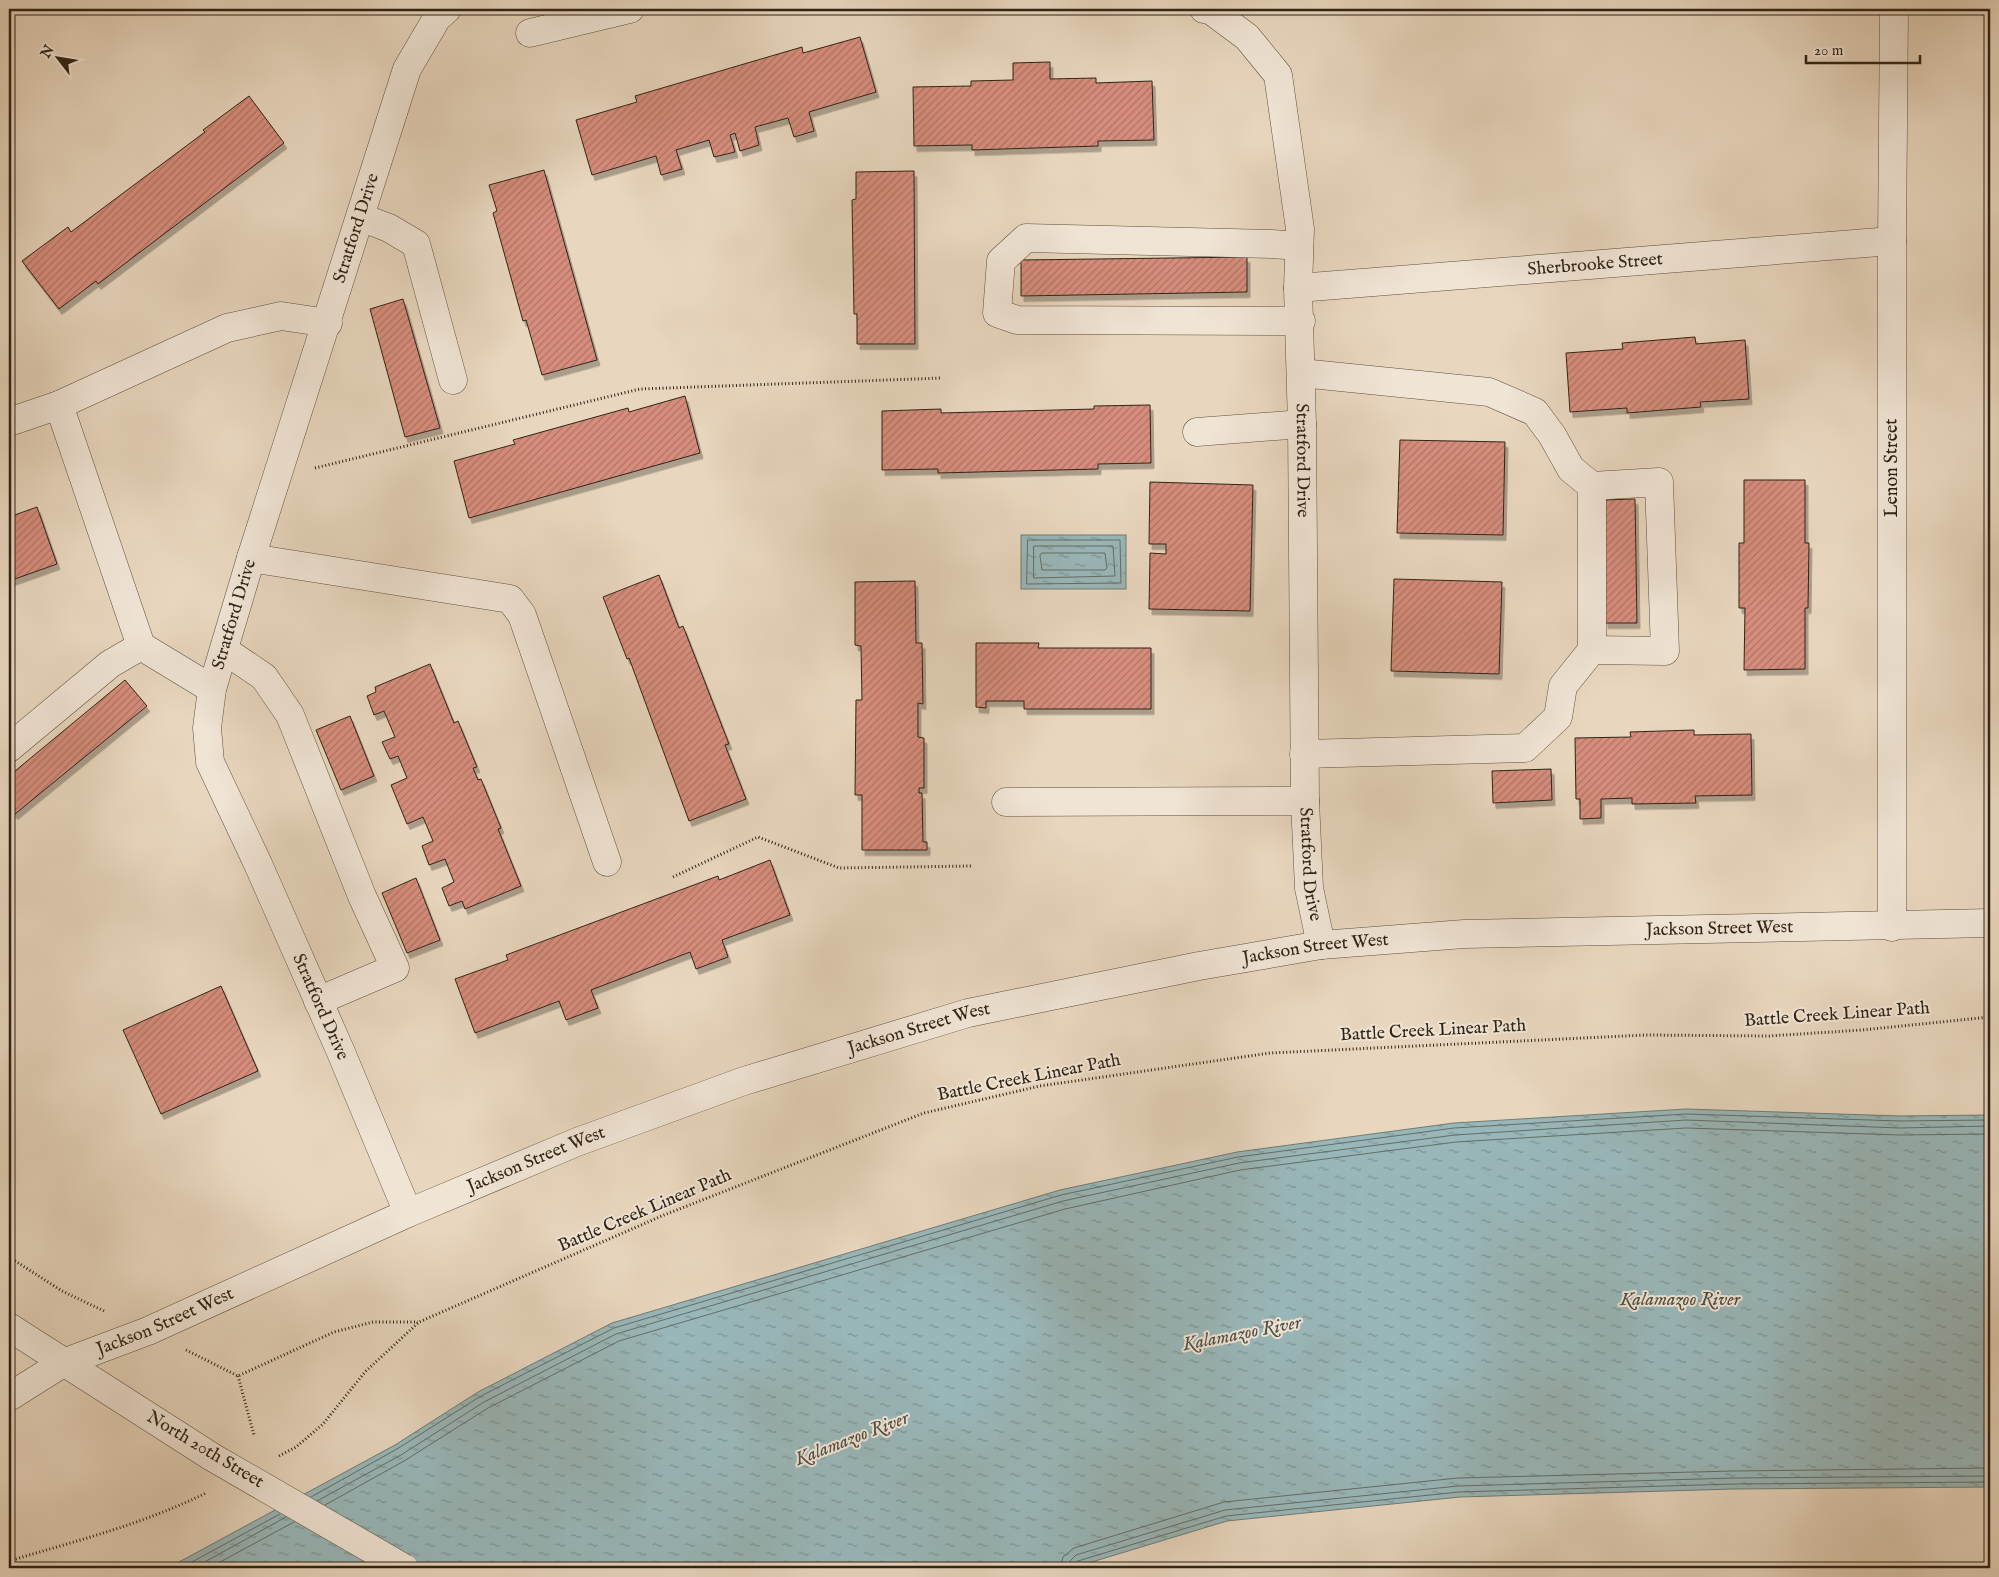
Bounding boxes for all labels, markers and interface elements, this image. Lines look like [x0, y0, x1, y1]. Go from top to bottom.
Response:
north arrow [32, 32, 82, 82]
scale bar [1806, 32, 1920, 64]
text: 20 m [1814, 41, 1844, 60]
text: N [36, 42, 59, 63]
street label: Stratford Drive [328, 170, 385, 286]
street label: Sherbrooke Street [1527, 248, 1664, 281]
street label: Stratford Drive [1290, 403, 1314, 518]
street label: Lenon Street [1881, 419, 1904, 517]
street label: Stratford Drive [207, 556, 262, 672]
street label: Stratford Drive [1294, 807, 1327, 923]
street label: Jackson Street West [1644, 916, 1794, 942]
street label: Jackson Street West [1239, 928, 1389, 970]
street label: Stratford Drive [286, 950, 354, 1064]
street label: Jackson Street West [843, 997, 992, 1061]
street label: Battle Creek Linear Path [1743, 997, 1931, 1033]
street label: Battle Creek Linear Path [1339, 1015, 1527, 1047]
street label: Battle Creek Linear Path [935, 1049, 1123, 1107]
street label: Jackson Street West [462, 1121, 608, 1199]
street label: Battle Creek Linear Path [555, 1164, 736, 1258]
street label: Jackson Street West [91, 1282, 237, 1362]
water label: Kalamazoo River [1619, 1288, 1741, 1312]
water label: Kalamazoo River [1180, 1310, 1305, 1357]
street label: North 20th Street [142, 1406, 268, 1494]
water label: Kalamazoo River [791, 1406, 914, 1472]

